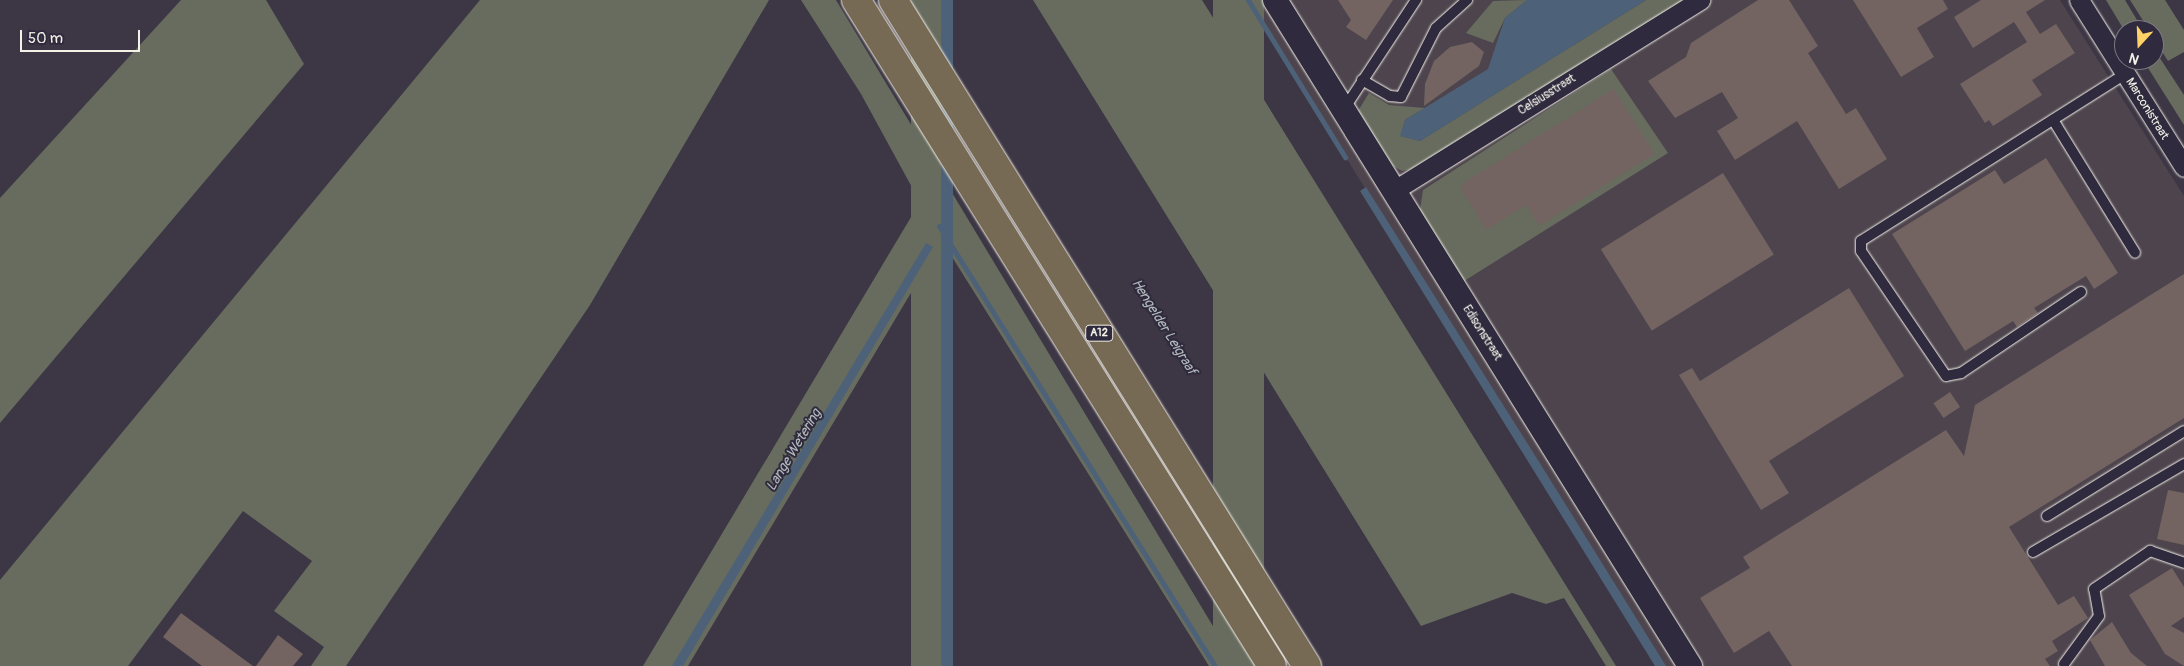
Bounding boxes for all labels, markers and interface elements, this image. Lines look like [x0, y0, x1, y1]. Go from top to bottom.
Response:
scale bar [22, 20, 142, 52]
north arrow [2114, 20, 2164, 70]
text: 50 m [28, 29, 63, 48]
text: N [2127, 49, 2141, 68]
street label: Celsiusstraat [1516, 72, 1578, 118]
street label: Marconistraat [2122, 76, 2172, 142]
water label: Hengelder Leigraaf [1128, 276, 1200, 378]
street label: Edisonstraat [1459, 303, 1505, 363]
road number: A12 [1084, 324, 1114, 342]
water label: Lange Wetering [763, 406, 825, 494]

